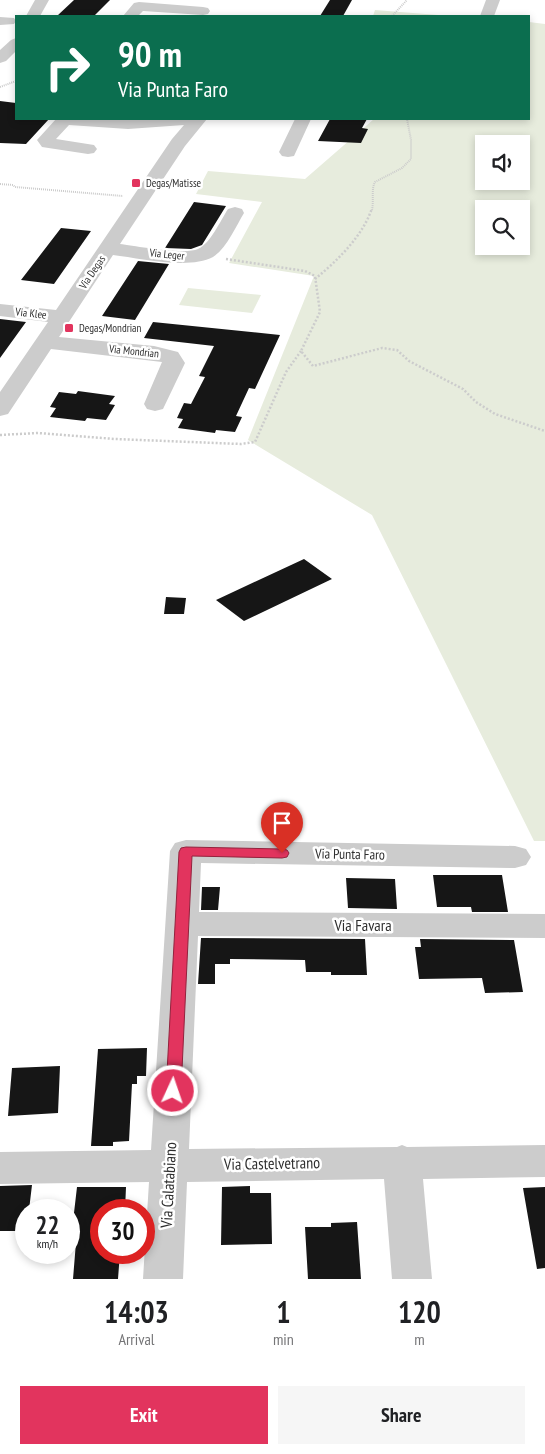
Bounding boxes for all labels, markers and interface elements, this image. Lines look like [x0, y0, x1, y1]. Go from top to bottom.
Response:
text: 90 m [118, 31, 182, 77]
icon: right [35, 35, 100, 100]
text: Via Punta Faro [118, 75, 228, 103]
map controls [475, 135, 530, 255]
button: sound [475, 135, 530, 190]
place label: Degas/Matisse [146, 176, 202, 190]
marker: Degas/Matisse [130, 177, 142, 189]
button: search [475, 200, 530, 255]
street label: Via Leger [148, 245, 185, 263]
street label: Via Degas [75, 252, 108, 292]
street label: Via Klee [14, 304, 48, 322]
place label: Degas/Mondrian [79, 321, 141, 335]
marker: Degas/Mondrian [63, 322, 75, 334]
street label: Via Mondrian [107, 341, 160, 361]
pin [261, 802, 303, 853]
icon: arrive [268, 809, 296, 837]
street label: Via Punta Faro [314, 844, 385, 864]
street label: Via Favara [333, 915, 392, 935]
position arrow [146, 1064, 198, 1116]
street label: Via Calatabiano [156, 1142, 180, 1229]
street label: Via Castelvetrano [223, 1152, 320, 1174]
speed limit sign: 30 [90, 1199, 155, 1264]
text: 22 [36, 1209, 59, 1241]
text: km/h [37, 1236, 58, 1251]
text: 14:03 [104, 1292, 169, 1331]
text: 1 [276, 1292, 291, 1331]
text: 120 [398, 1292, 441, 1331]
text: Arrival [118, 1329, 155, 1349]
text: min [273, 1329, 294, 1349]
text: m [414, 1329, 425, 1349]
button: Exit [20, 1386, 268, 1444]
button: Share [278, 1386, 525, 1444]

